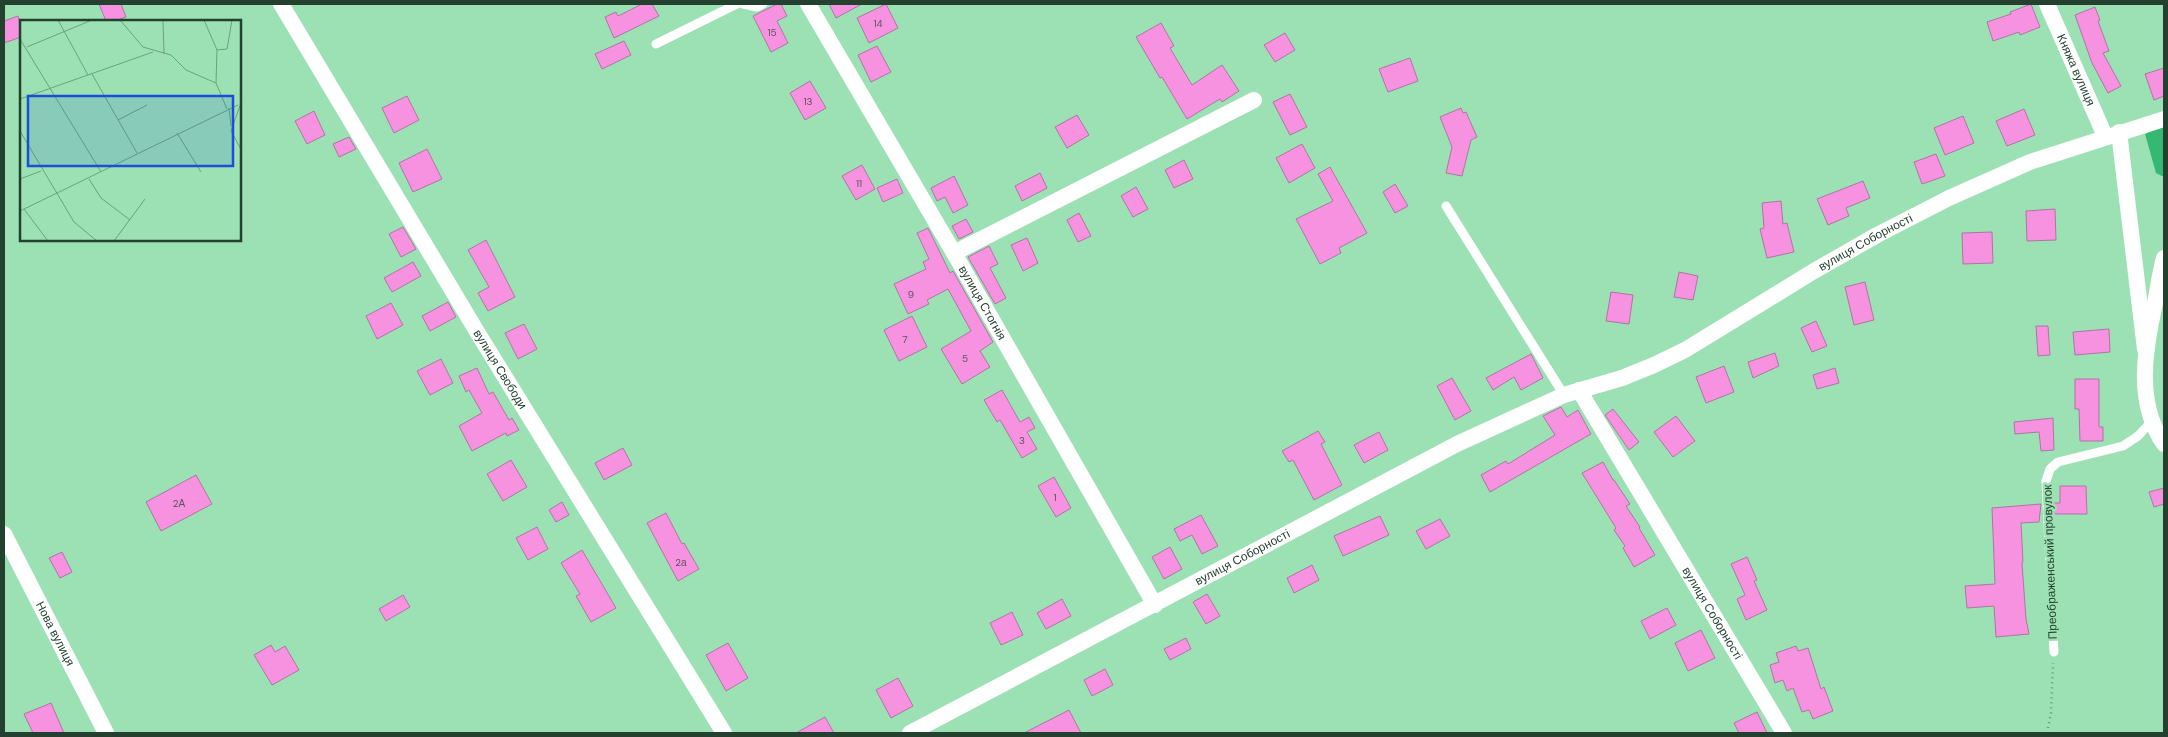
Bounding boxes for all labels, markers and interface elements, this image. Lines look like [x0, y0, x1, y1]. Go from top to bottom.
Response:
house number: 14 [873, 17, 883, 30]
inset map [20, 20, 241, 241]
house number: 15 [767, 26, 777, 39]
street label: Княжа вулиця [2053, 31, 2099, 108]
house number: 13 [803, 95, 813, 108]
house number: 11 [856, 177, 862, 190]
street label: вулиця Соборності [1816, 210, 1915, 275]
street label: вулиця Стогнія [955, 263, 1010, 343]
house number: 9 [908, 288, 914, 301]
street label: вулиця Свободи [470, 327, 531, 412]
house number: 7 [902, 333, 908, 346]
house number: 5 [962, 352, 968, 365]
house number: 3 [1019, 434, 1025, 447]
street label: Преображенський провулок [2039, 484, 2061, 640]
house number: 1 [1053, 491, 1057, 504]
house number: 2А [173, 497, 186, 510]
street label: вулиця Соборності [1192, 526, 1293, 589]
house number: 2а [675, 556, 687, 569]
street label: вулиця Соборності [1679, 564, 1746, 662]
street label: Нова вулиця [32, 599, 78, 669]

